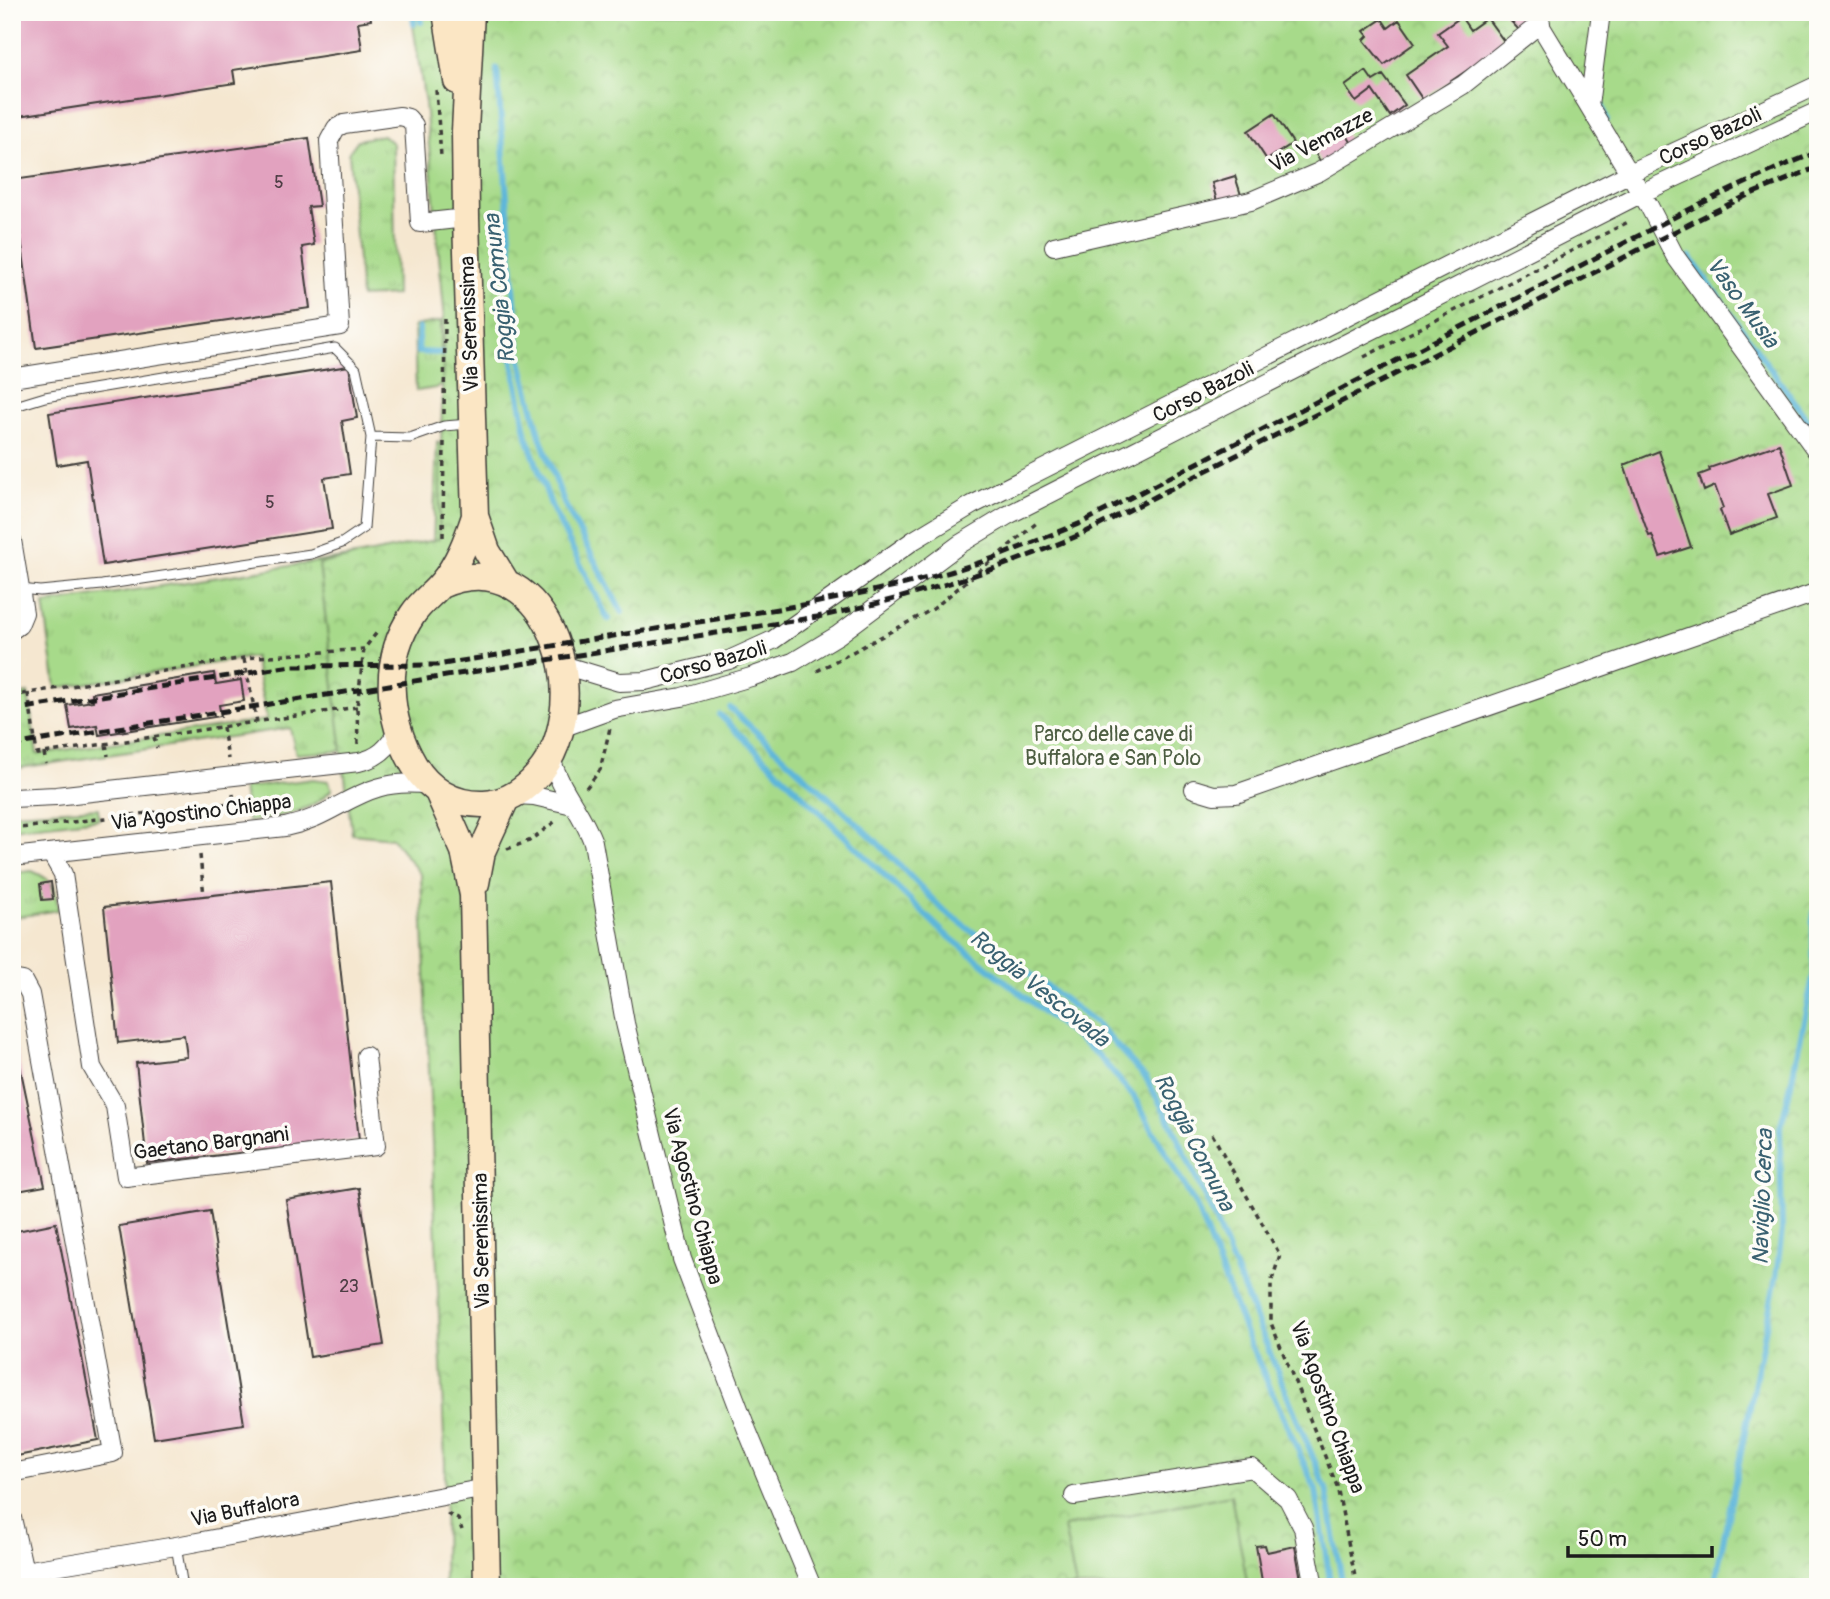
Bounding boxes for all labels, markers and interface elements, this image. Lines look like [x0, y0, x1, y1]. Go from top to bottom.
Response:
street label: Via Vemazze [1265, 101, 1378, 179]
street label: Corso Bazoli [1655, 101, 1766, 172]
house number: 5 [274, 171, 284, 194]
water label: Roggia Comuna [477, 211, 522, 365]
water label: Vaso Musia [1700, 251, 1786, 354]
street label: Via Serenissima [454, 255, 485, 393]
street label: Corso Bazoli [1148, 355, 1258, 429]
house number: 5 [265, 491, 275, 514]
street label: Corso Bazoli [657, 634, 770, 691]
park label: Parco delle cave di Buffalora e San Polo [1025, 721, 1201, 772]
street label: Via Agostino Chiappa [109, 788, 293, 837]
water label: Roggia Vescovada [964, 923, 1116, 1054]
water label: Roggia Comuna [1148, 1069, 1242, 1217]
street label: Via Agostino Chiappa [656, 1105, 729, 1287]
street label: Gaetano Bargnani [132, 1121, 290, 1166]
water label: Naviglio Cerca [1746, 1128, 1779, 1265]
street label: Via Serenissima [467, 1173, 496, 1309]
house number: 23 [339, 1275, 359, 1298]
street label: Via Agostino Chiappa [1284, 1317, 1371, 1497]
street label: Via Buffalora [188, 1486, 302, 1533]
scale bar [1568, 1515, 1711, 1559]
text: 50 m [1578, 1526, 1627, 1553]

